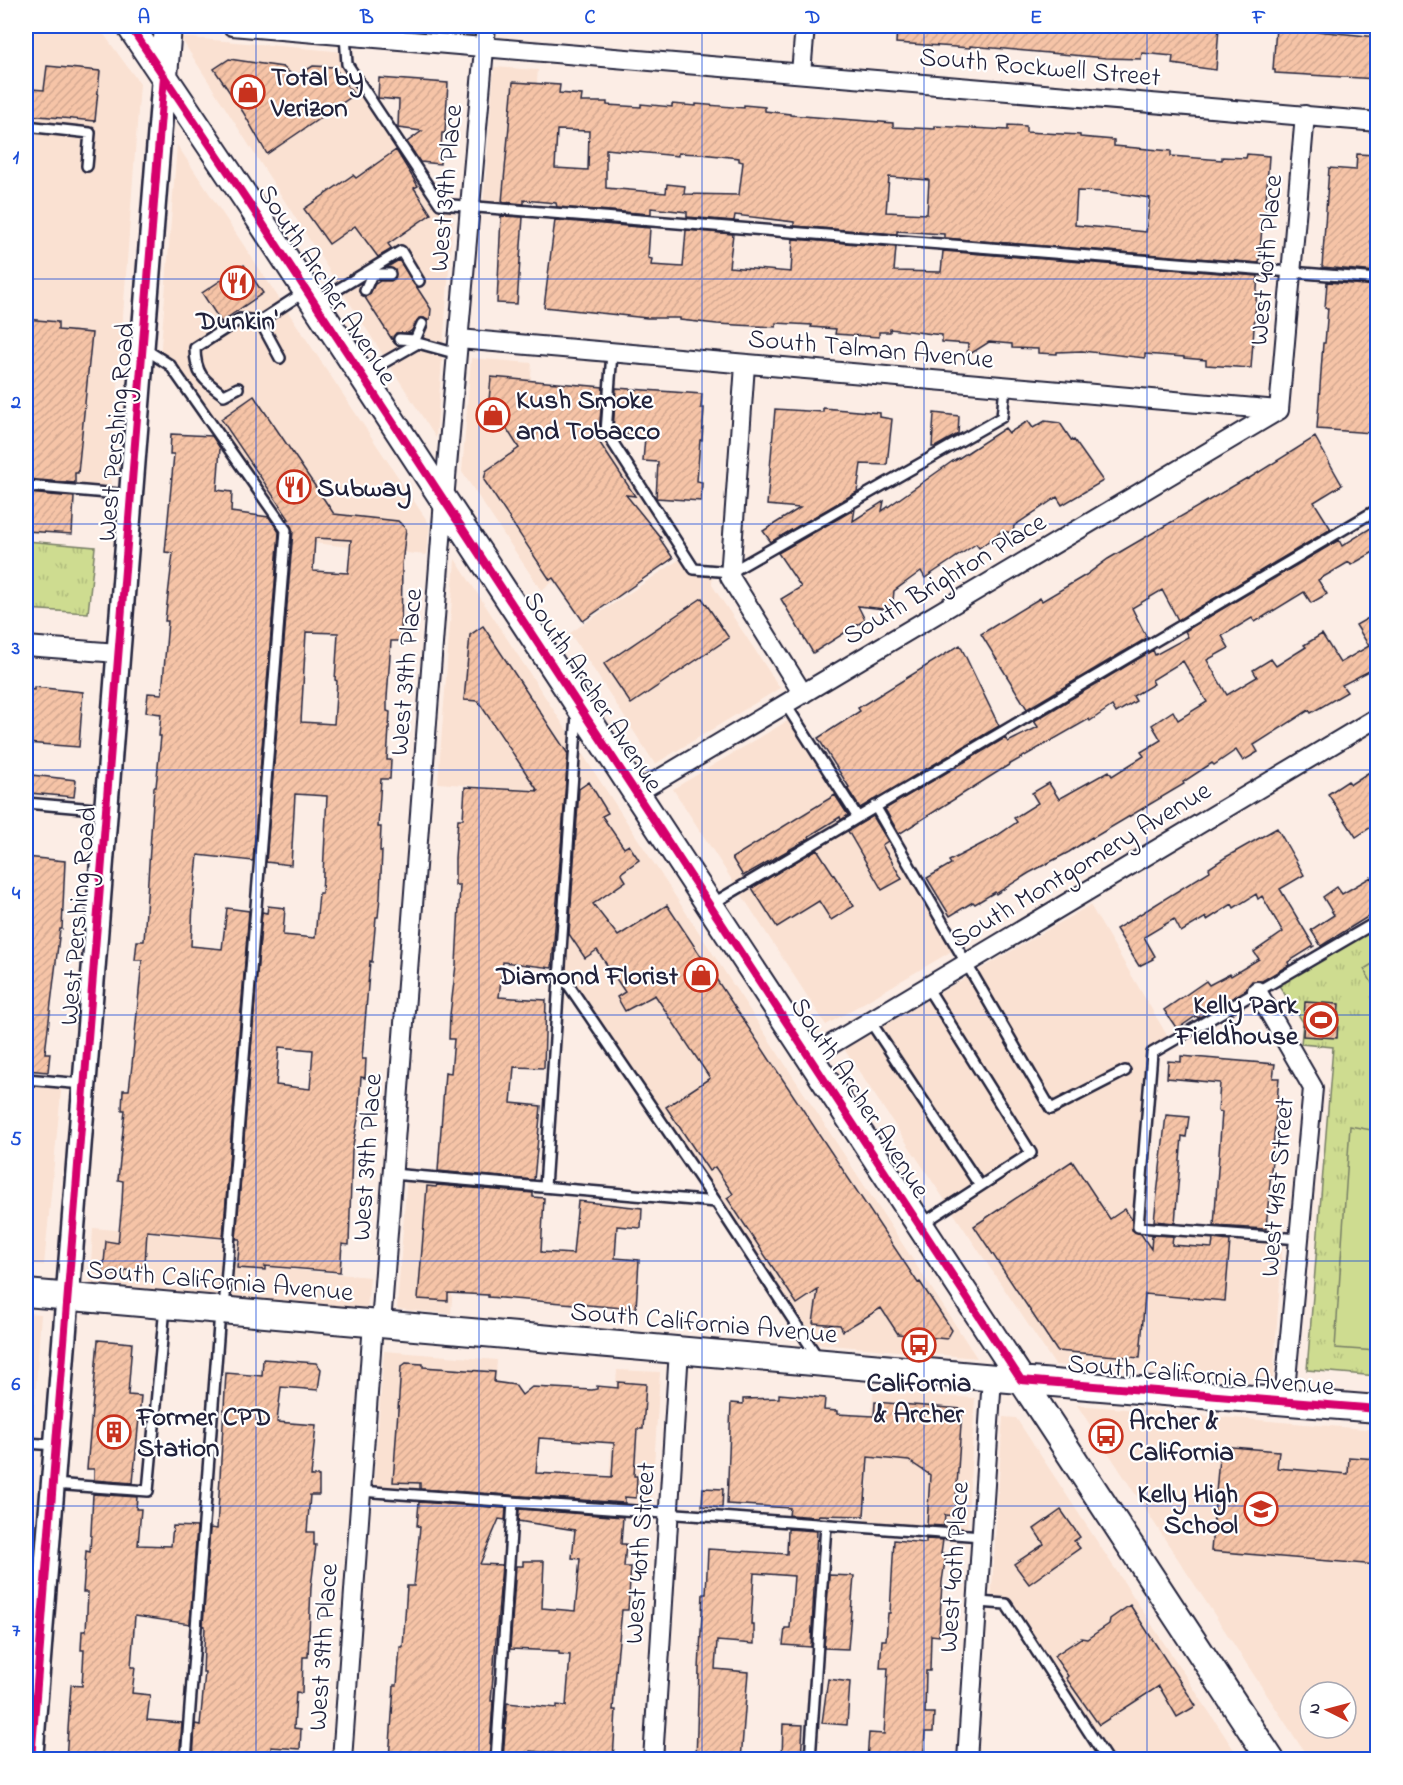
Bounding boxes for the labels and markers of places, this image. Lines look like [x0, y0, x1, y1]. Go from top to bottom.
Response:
place label: Total by Verizon [270, 59, 364, 129]
shop icon: Total by Verizon [230, 74, 266, 110]
restaurant icon: Dunkin' [219, 265, 255, 301]
place label: Dunkin' [194, 303, 278, 342]
place label: Kush Smoke and Tobacco [516, 382, 660, 452]
shop icon: Kush Smoke and Tobacco [475, 397, 511, 433]
restaurant icon: Subway [276, 469, 312, 505]
place label: Subway [317, 470, 411, 509]
shop icon: Diamond Florist [683, 957, 719, 993]
place label: Diamond Florist [494, 958, 679, 997]
place label: Kelly Park Fieldhouse [1174, 987, 1299, 1057]
sports icon: Kelly Park Fieldhouse [1303, 1002, 1339, 1038]
bus stop icon: California & Archer [901, 1327, 937, 1363]
place label: California & Archer [867, 1365, 971, 1435]
place label: Former CPD Station [135, 1399, 271, 1469]
place label: Archer & California [1129, 1403, 1234, 1473]
building icon: Former CPD Station [96, 1414, 132, 1450]
bus stop icon: Archer & California [1088, 1418, 1124, 1454]
place label: Kelly High School [1138, 1476, 1238, 1546]
school or university icon: Kelly High School [1243, 1491, 1279, 1527]

